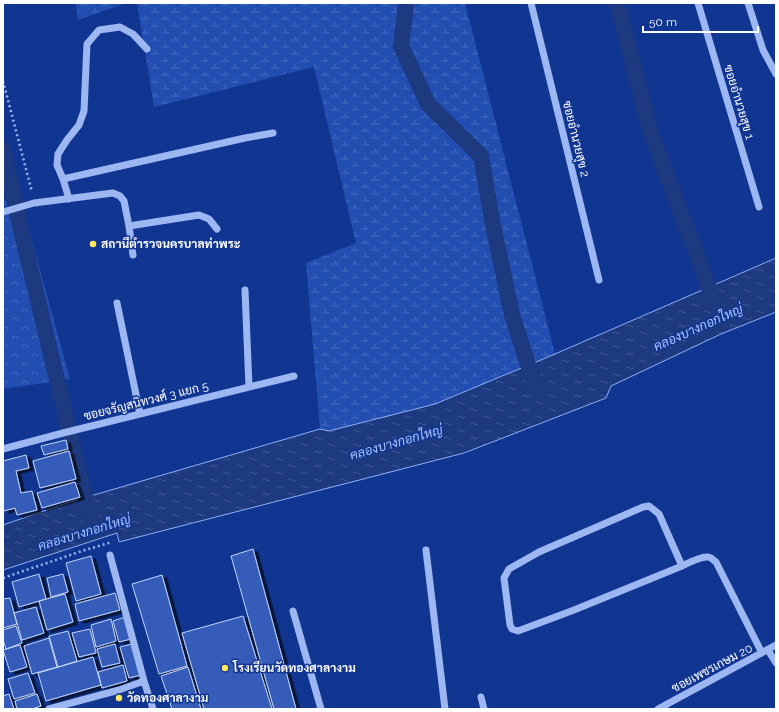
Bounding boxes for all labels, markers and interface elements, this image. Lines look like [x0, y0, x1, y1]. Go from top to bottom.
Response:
scale bar [643, 8, 758, 34]
text: 50 m [649, 15, 677, 29]
street label: ซอยอำนวยสุข 1 [719, 63, 757, 142]
street label: ซอยอำนวยสุข 2 [558, 99, 592, 179]
place label: สถานีตำรวจนครบาลท่าพระ [101, 236, 241, 251]
marker: สถานีตำรวจนครบาลท่าพระ [88, 239, 98, 249]
water label: คลองบางกอกใหญ่ [651, 300, 747, 355]
street label: ซอยจรัญสนิทวงศ์ 3 แยก 5 [82, 378, 210, 423]
water label: คลองบางกอกใหญ่ [348, 421, 446, 464]
water label: คลองบางกอกใหญ่ [36, 510, 134, 555]
street label: ซอยเพชรเกษม 20 [669, 641, 755, 695]
place label: โรงเรียนวัดทองศาลางาม [232, 660, 356, 675]
marker: โรงเรียนวัดทองศาลางาม [220, 663, 230, 673]
place label: วัดทองศาลางาม [127, 691, 208, 705]
marker: วัดทองศาลางาม [114, 693, 124, 703]

